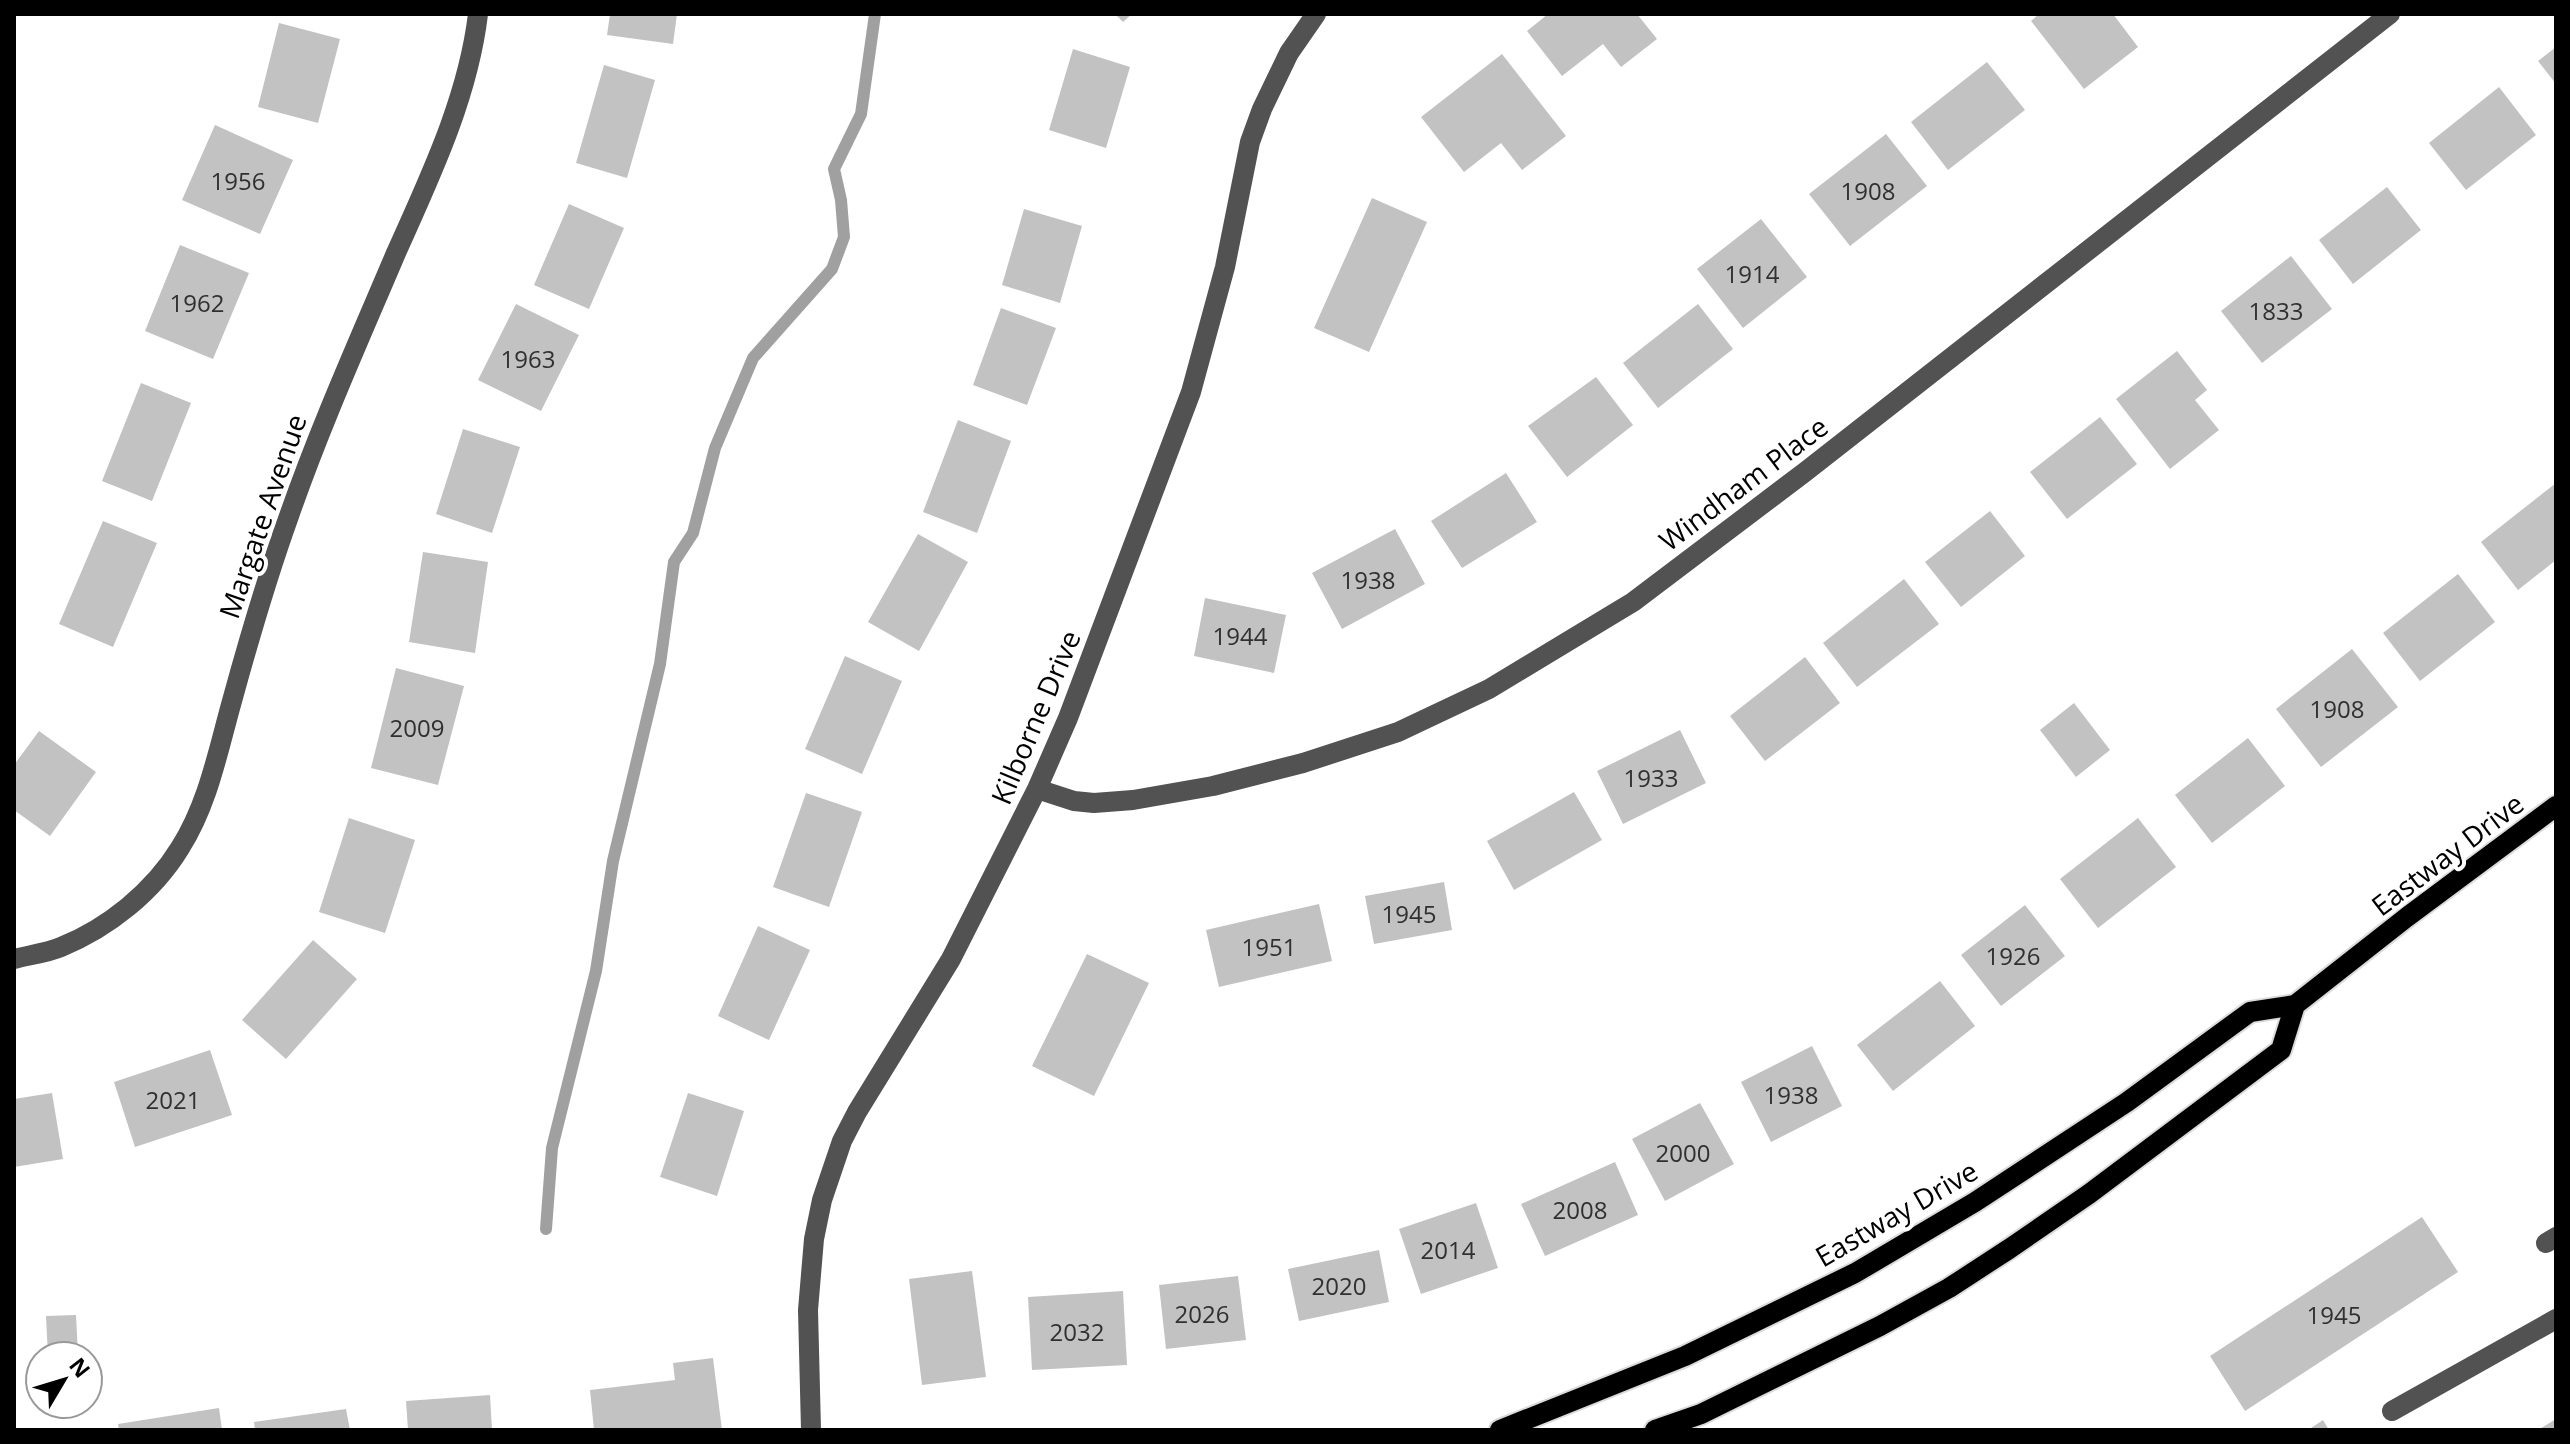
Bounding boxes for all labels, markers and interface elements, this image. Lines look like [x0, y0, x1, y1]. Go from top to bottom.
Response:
house number: 1956 [211, 164, 265, 197]
house number: 1908 [1841, 174, 1895, 207]
house number: 1914 [1725, 257, 1780, 290]
house number: 1962 [170, 286, 224, 319]
house number: 1833 [2249, 294, 2303, 327]
house number: 1963 [501, 342, 555, 375]
street label: Windham Place [1651, 407, 1835, 559]
street label: Margate Avenue [209, 409, 315, 623]
house number: 1938 [1341, 563, 1395, 596]
house number: 1944 [1213, 619, 1268, 652]
street label: Kilborne Drive [981, 624, 1089, 810]
house number: 1908 [2310, 692, 2364, 725]
house number: 2009 [390, 711, 444, 744]
house number: 1933 [1624, 761, 1678, 794]
street label: Eastway Drive [2363, 784, 2531, 924]
house number: 1945 [1382, 897, 1436, 930]
house number: 1951 [1242, 930, 1296, 963]
house number: 1926 [1986, 939, 2040, 972]
house number: 1938 [1764, 1078, 1818, 1111]
house number: 2021 [146, 1083, 200, 1116]
house number: 2000 [1656, 1136, 1710, 1169]
street label: Eastway Drive [1808, 1151, 1984, 1275]
house number: 2008 [1553, 1193, 1607, 1226]
house number: 2014 [1421, 1233, 1476, 1266]
house number: 2020 [1312, 1269, 1366, 1302]
house number: 2026 [1175, 1297, 1229, 1330]
house number: 1945 [2307, 1298, 2361, 1331]
house number: 2032 [1050, 1315, 1104, 1348]
north arrow [24, 1340, 104, 1420]
text: N [63, 1351, 98, 1383]

